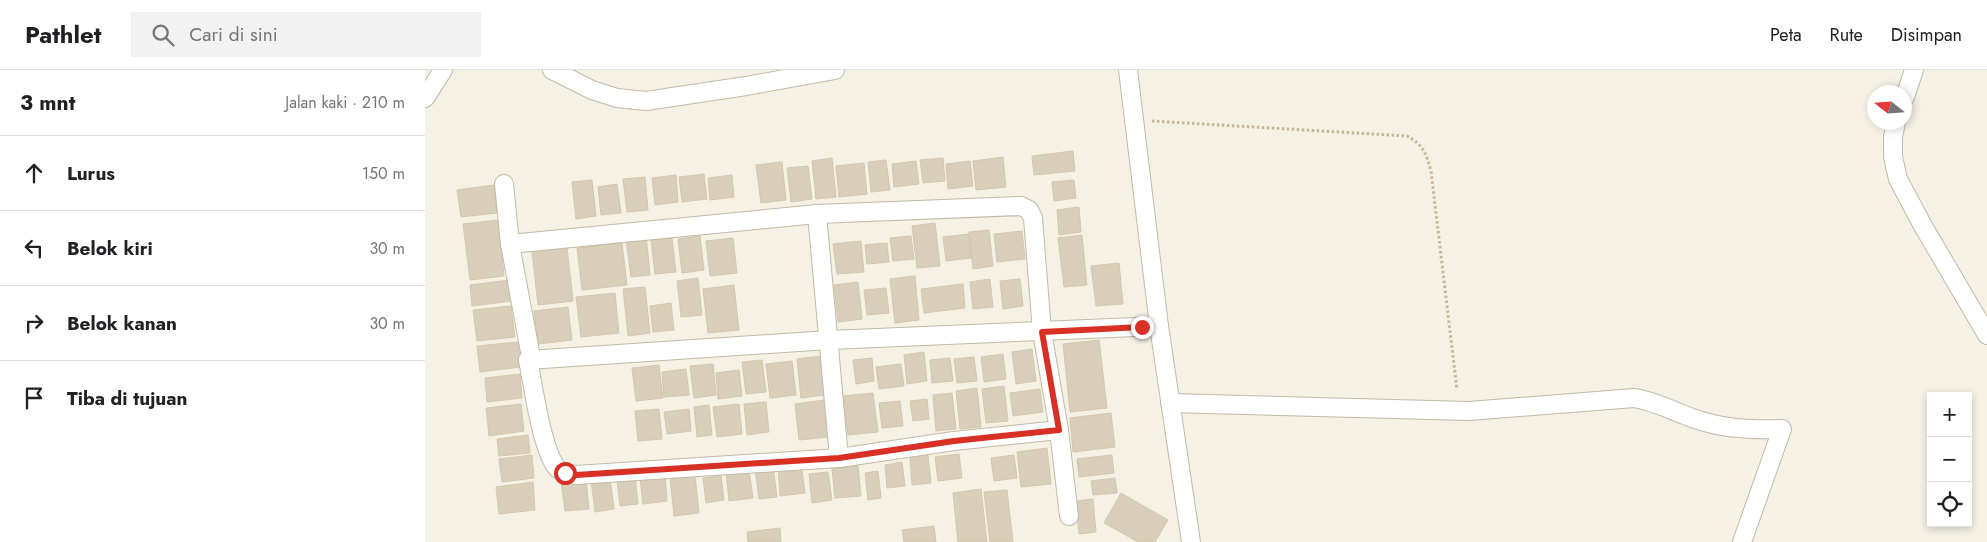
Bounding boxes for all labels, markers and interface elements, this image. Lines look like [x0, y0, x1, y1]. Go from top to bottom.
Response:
search box [131, 12, 481, 57]
text: Pathlet [25, 17, 101, 52]
icon: search [149, 21, 177, 49]
text: Cari di sini [189, 21, 278, 48]
text: Peta [1770, 22, 1802, 48]
text: Rute [1830, 22, 1863, 48]
text: Disimpan [1891, 22, 1962, 48]
north arrow [1867, 85, 1912, 130]
text: 3 mnt [20, 88, 75, 118]
text: Jalan kaki · 210 m [285, 91, 405, 114]
icon: ahead [20, 159, 48, 187]
text: Lurus [67, 160, 115, 187]
text: 150 m [362, 162, 405, 185]
icon: left [20, 234, 48, 262]
text: Belok kiri [67, 235, 153, 262]
text: 30 m [369, 237, 405, 260]
icon: right [20, 309, 48, 337]
text: Belok kanan [67, 310, 177, 337]
text: 30 m [369, 312, 405, 335]
route end [1131, 316, 1154, 339]
icon: arrive [20, 384, 48, 412]
text: Tiba di tujuan [67, 385, 187, 412]
map controls [1927, 392, 1972, 527]
button: + [1927, 392, 1972, 437]
button: − [1927, 437, 1972, 482]
route start [554, 462, 577, 485]
button: locate [1927, 482, 1972, 527]

